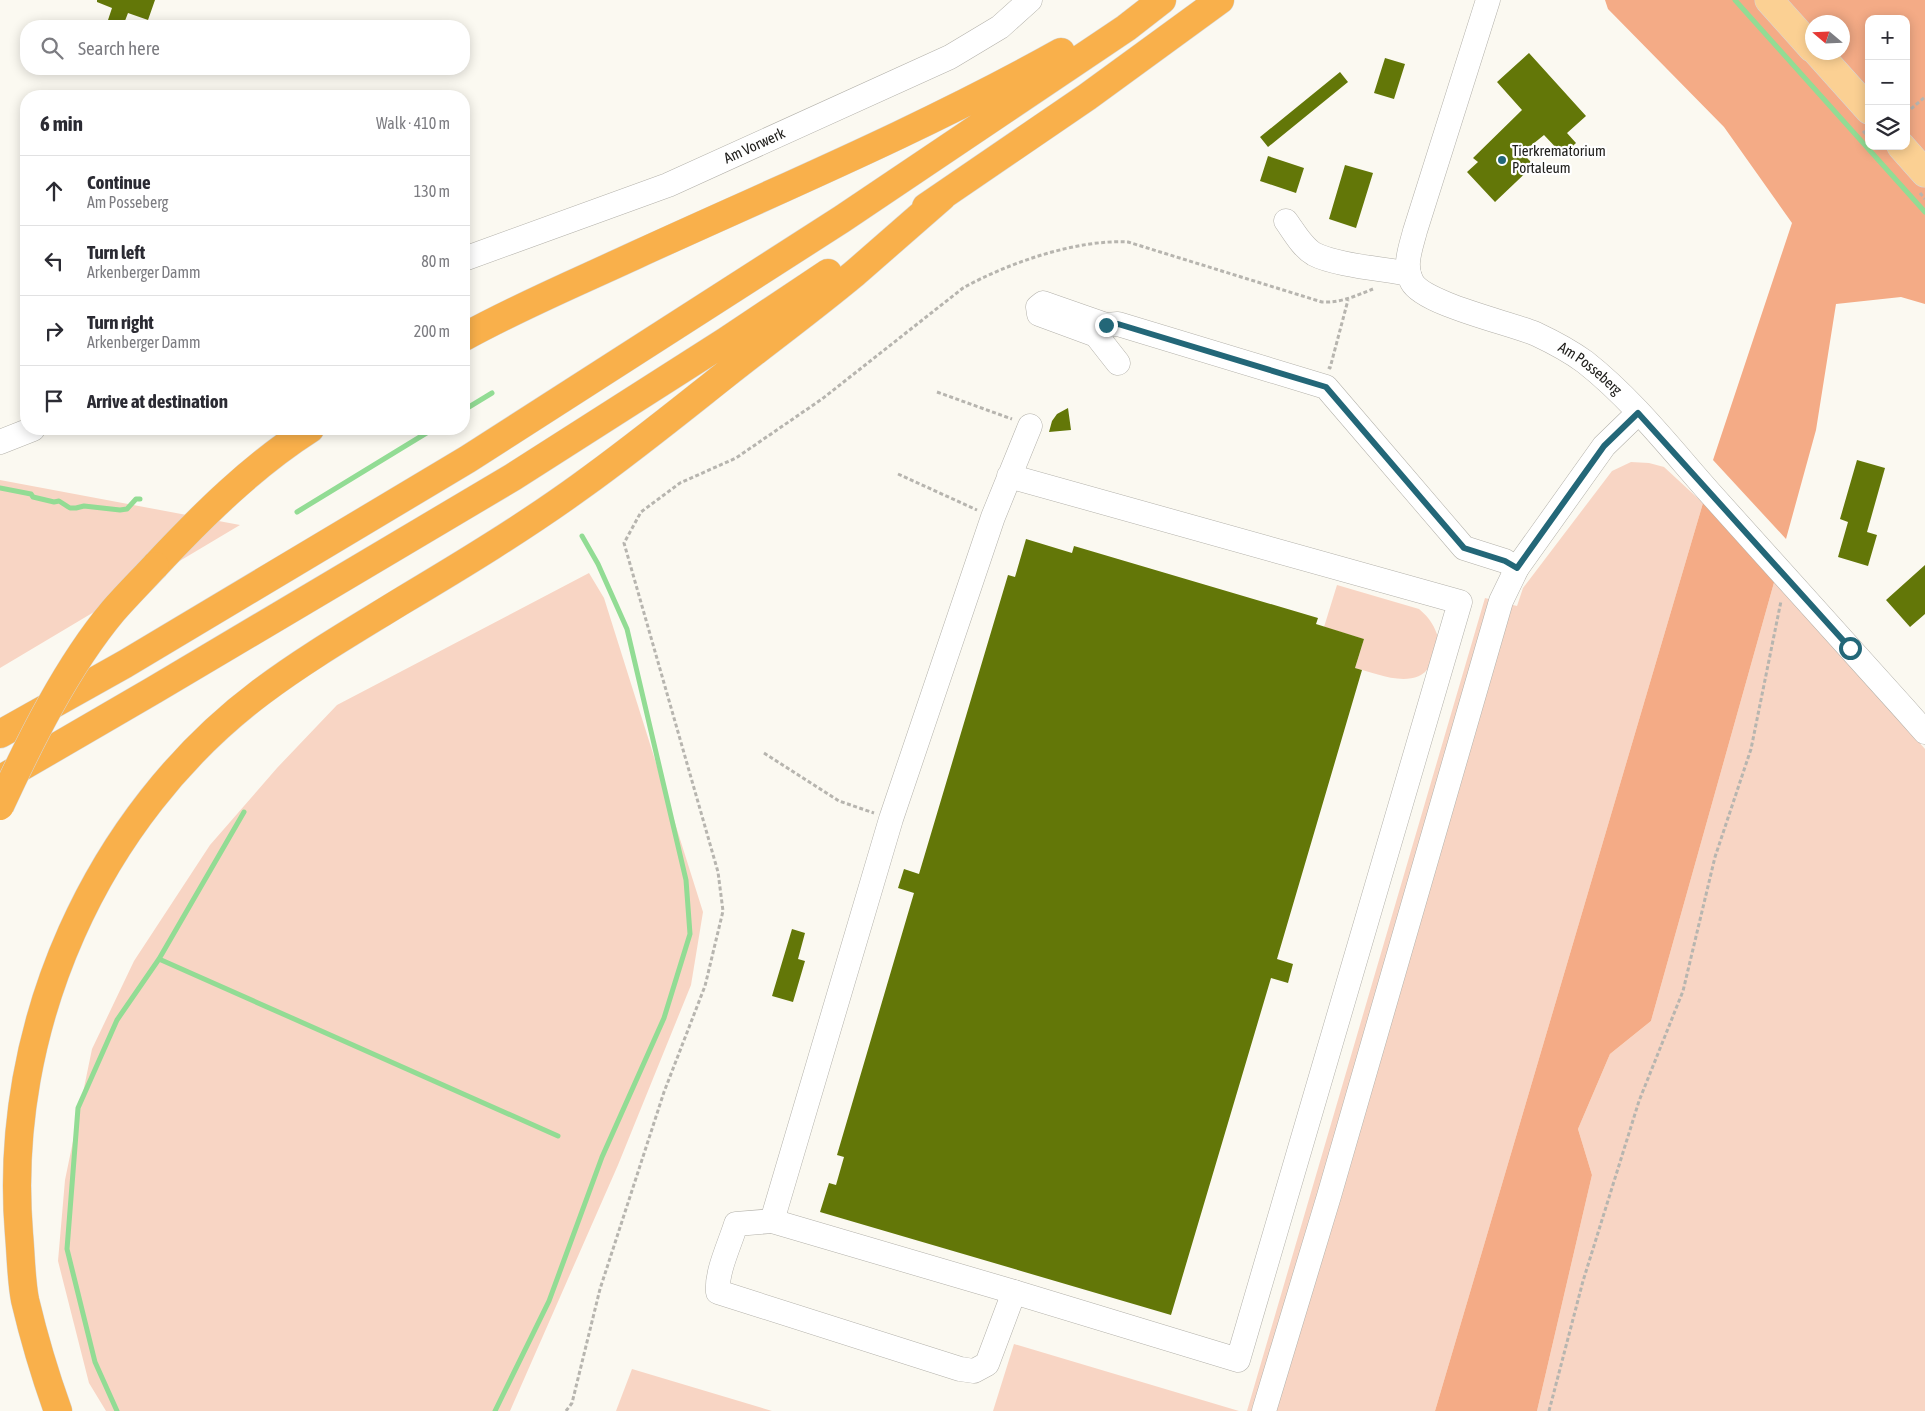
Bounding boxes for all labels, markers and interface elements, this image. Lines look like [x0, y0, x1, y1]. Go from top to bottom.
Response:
north arrow [1805, 15, 1850, 60]
map controls [1865, 15, 1910, 150]
button: + [1865, 15, 1910, 60]
search box [20, 20, 470, 75]
icon: search [38, 34, 66, 62]
text: Search here [78, 37, 160, 59]
button: − [1865, 60, 1910, 105]
button: layers [1865, 105, 1910, 150]
text: 6 min [40, 111, 83, 135]
text: Walk · 410 m [376, 114, 450, 132]
street label: Am Vorwerk [721, 124, 788, 167]
place label: Tierkrematorium Portaleum [1512, 142, 1606, 176]
marker: Tierkrematorium Portaleum [1496, 154, 1508, 166]
text: Continue [87, 171, 151, 193]
icon: ahead [40, 177, 68, 205]
text: 130 m [414, 182, 450, 200]
text: Am Posseberg [87, 193, 168, 211]
text: Turn left [87, 241, 145, 263]
icon: left [40, 247, 68, 275]
text: 80 m [421, 252, 450, 270]
text: Arkenberger Damm [87, 263, 201, 281]
text: Turn right [87, 311, 154, 333]
route end [1095, 314, 1118, 337]
icon: right [40, 317, 68, 345]
text: 200 m [414, 322, 450, 340]
text: Arkenberger Damm [87, 333, 201, 351]
street label: Am Posseberg [1555, 338, 1626, 399]
icon: arrive [40, 387, 68, 415]
text: Arrive at destination [87, 390, 228, 412]
route start [1839, 637, 1862, 660]

